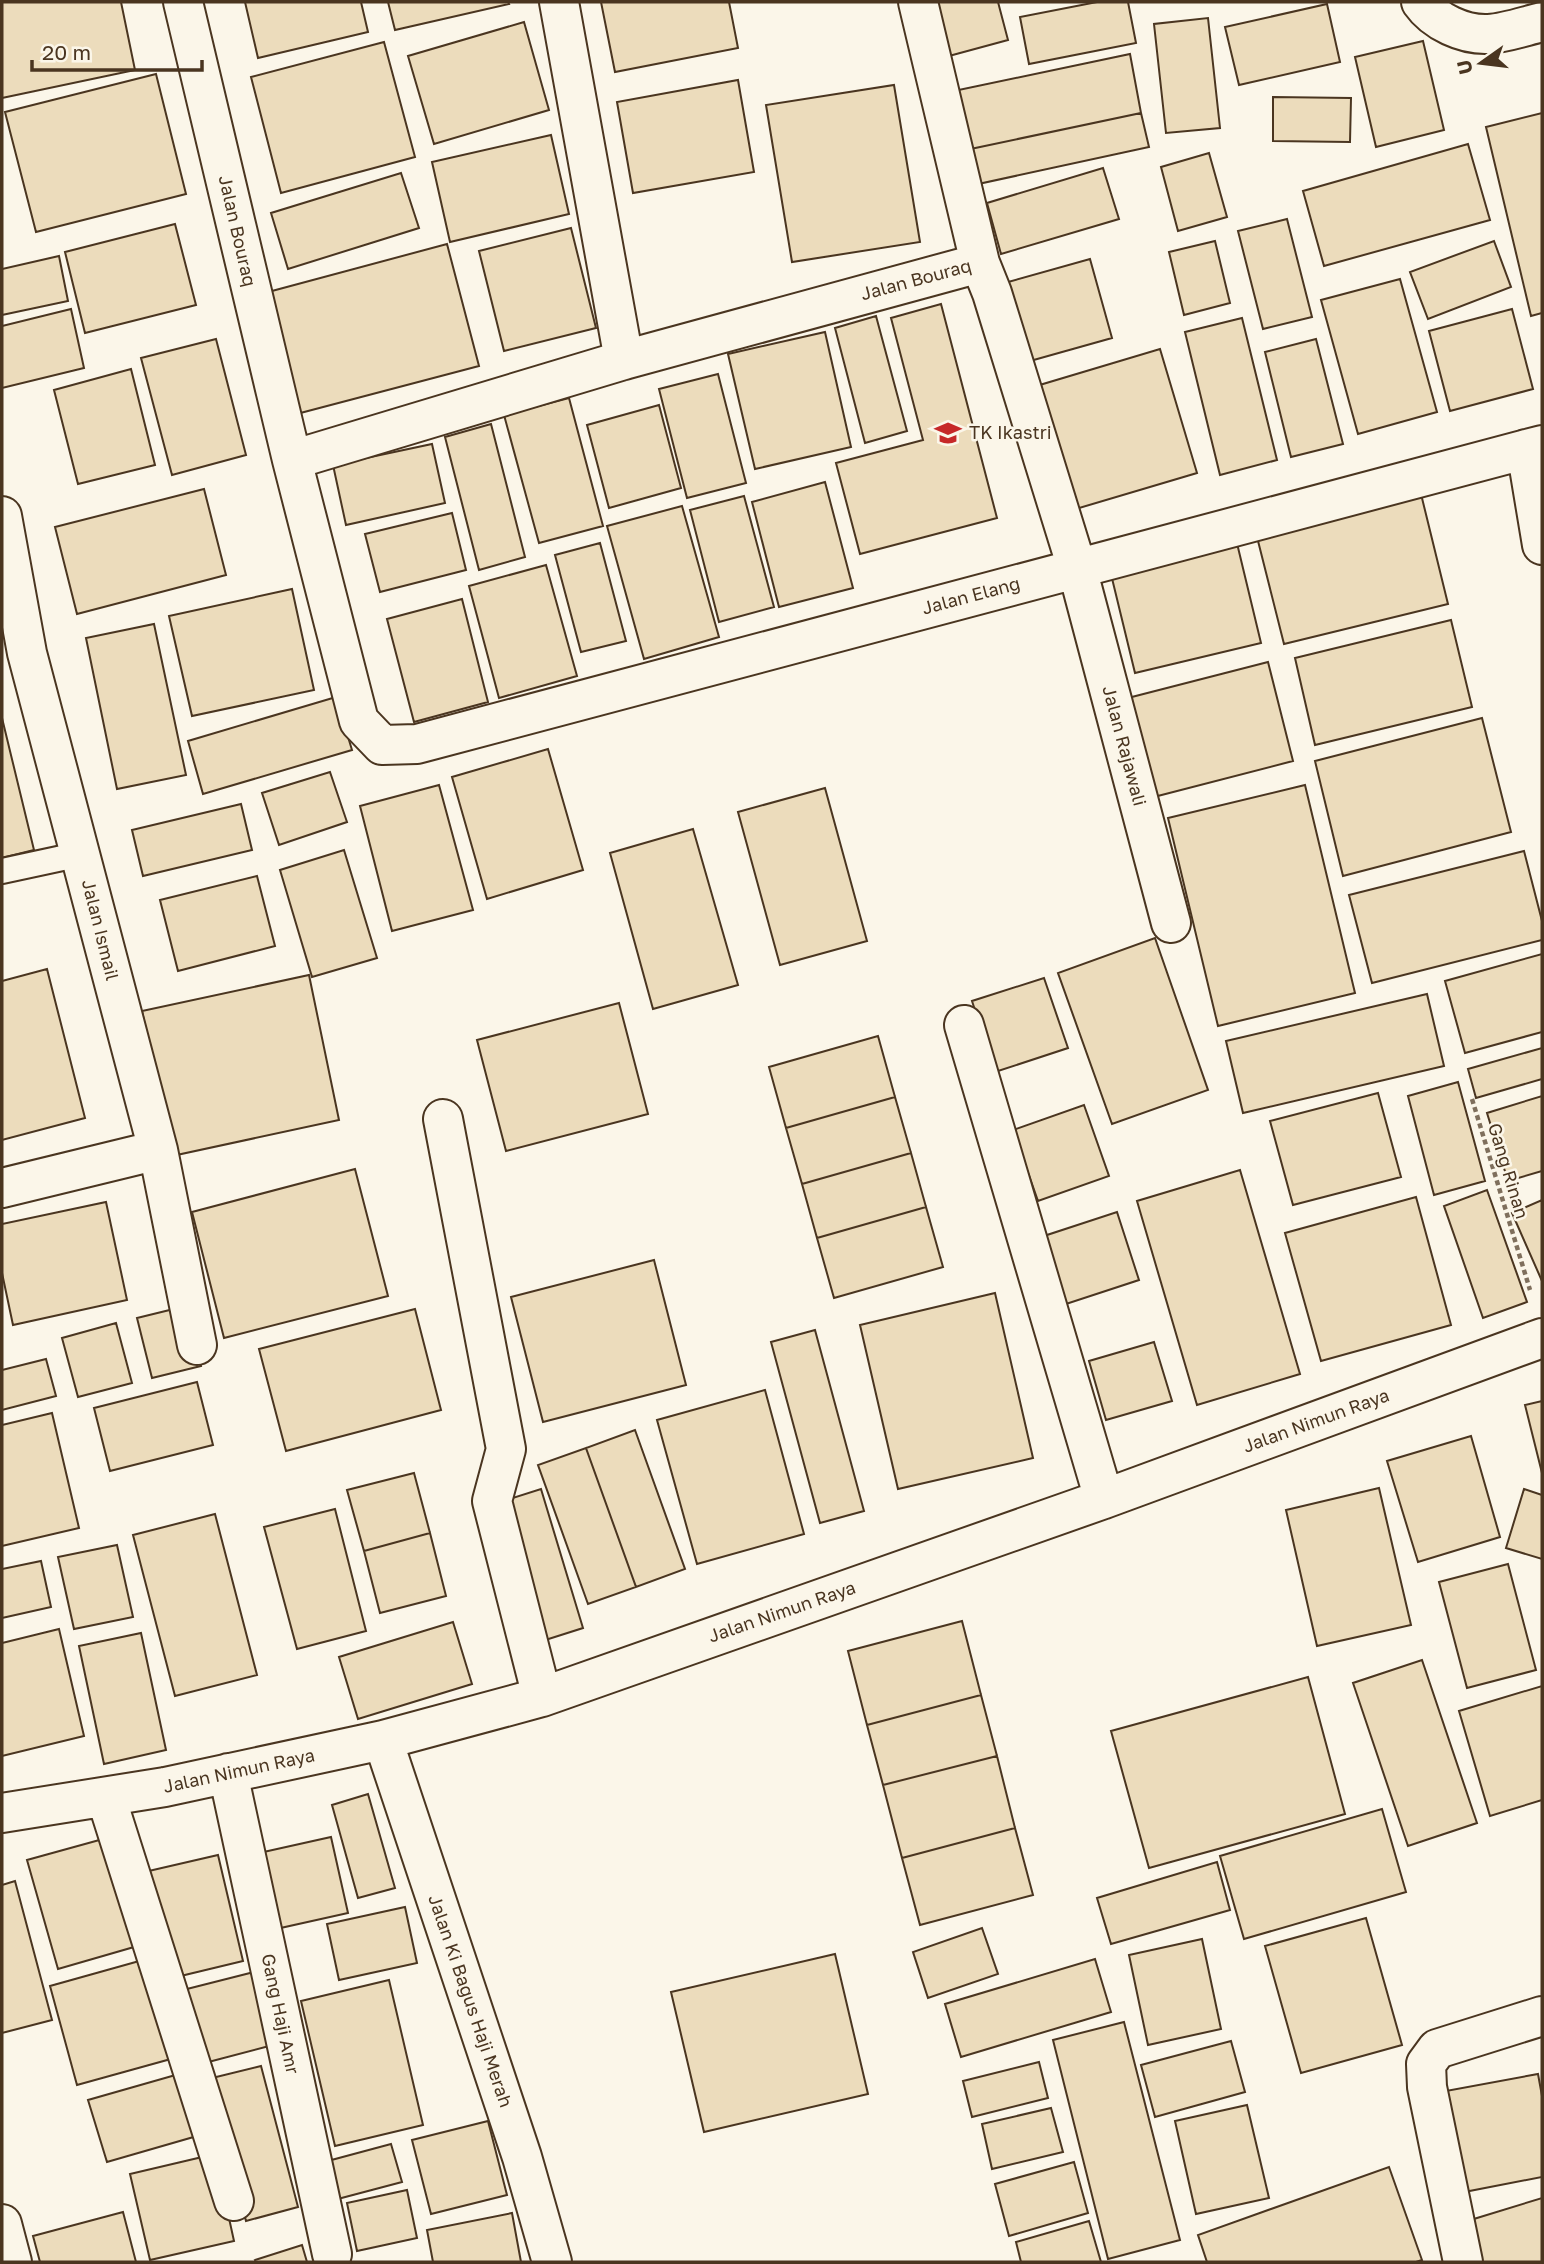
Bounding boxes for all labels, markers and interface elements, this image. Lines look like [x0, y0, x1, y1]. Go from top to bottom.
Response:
scale bar [32, 28, 201, 72]
north arrow [1446, 28, 1516, 98]
text: 20 m [42, 39, 91, 65]
text: U [1451, 58, 1477, 77]
street label: Jalan Bouraq [214, 173, 261, 289]
street label: Jalan Bouraq [858, 254, 973, 304]
school or university icon: TK Ikastri [933, 418, 963, 448]
place label: TK Ikastri [969, 421, 1051, 443]
street label: Jalan Elang [919, 571, 1022, 619]
street label: Jalan Rajawali [1098, 683, 1152, 808]
street label: Jalan Ismail [78, 877, 124, 983]
street label: Gang Rinan [1484, 1120, 1534, 1221]
street label: Jalan Nimun Raya [1239, 1383, 1392, 1457]
street label: Jalan Nimun Raya [705, 1576, 858, 1647]
street label: Jalan Nimun Raya [161, 1743, 316, 1797]
street label: Jalan Ki Bagus Haji Merah [424, 1891, 518, 2110]
street label: Gang Haji Amr [257, 1952, 304, 2076]

